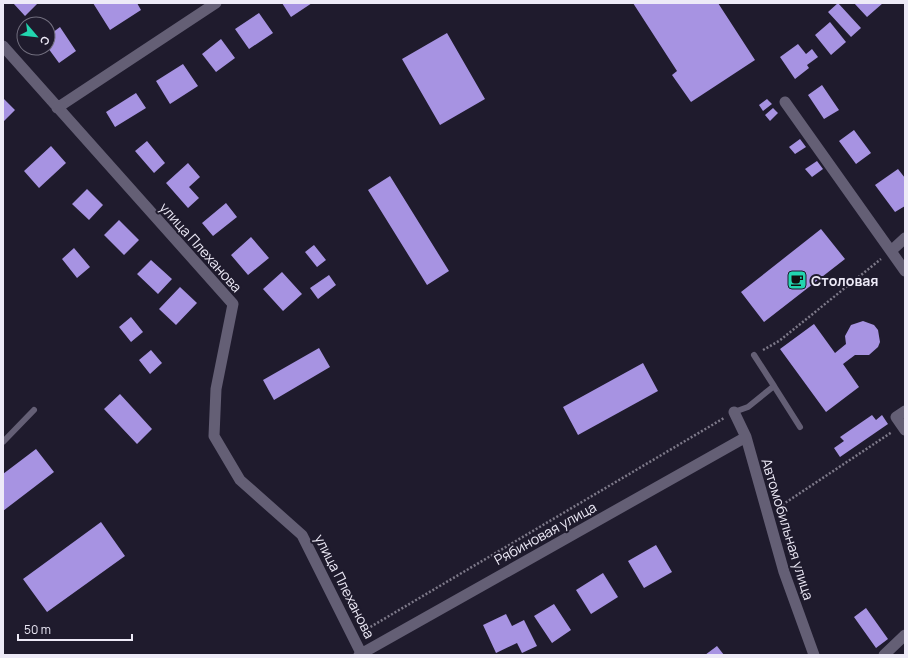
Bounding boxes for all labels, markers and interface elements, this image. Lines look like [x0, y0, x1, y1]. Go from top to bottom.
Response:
north arrow [16, 16, 56, 56]
text: С [37, 34, 54, 48]
street label: улица Плеханова [156, 198, 246, 296]
cafe icon: Столовая [786, 269, 808, 291]
place label: Столовая [811, 271, 878, 290]
street label: Автомобильная улица [757, 456, 819, 602]
street label: Рябиновая улица [490, 497, 600, 569]
street label: улица Плеханова [310, 531, 380, 641]
scale bar [18, 616, 132, 642]
text: 50 m [24, 621, 51, 638]

